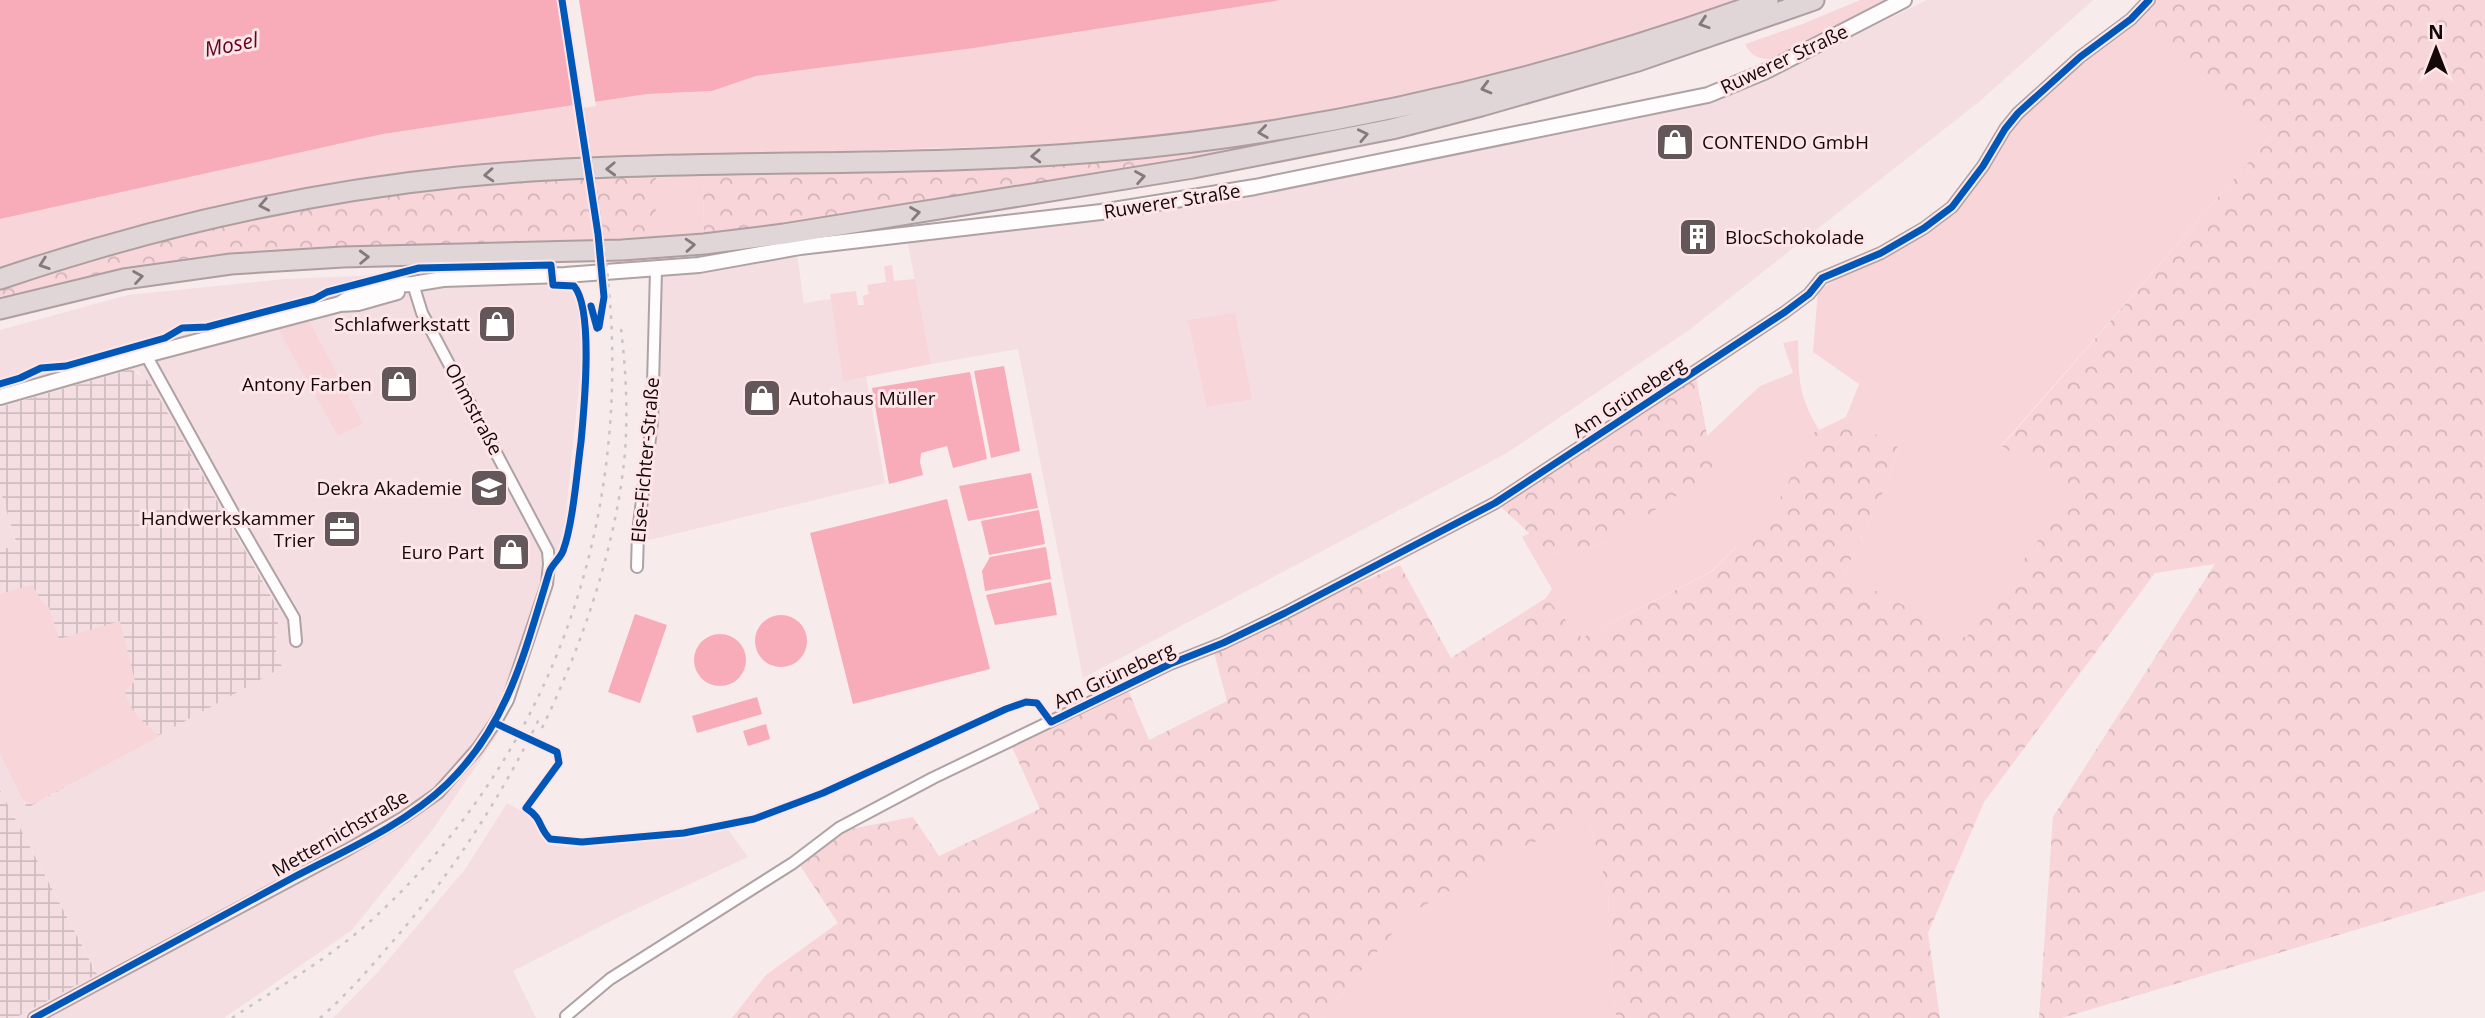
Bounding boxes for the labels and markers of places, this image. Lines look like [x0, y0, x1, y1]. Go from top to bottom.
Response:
shop icon: CONTENDO GmbH [1654, 121, 1696, 163]
place label: CONTENDO GmbH [1702, 129, 1869, 155]
building icon: BlocSchokolade [1677, 216, 1719, 258]
place label: BlocSchokolade [1725, 224, 1864, 250]
shop icon: Schlafwerkstatt [476, 303, 518, 345]
place label: Schlafwerkstatt [334, 311, 470, 337]
shop icon: Antony Farben [378, 363, 420, 405]
place label: Antony Farben [242, 371, 372, 397]
shop icon: Autohaus Müller [741, 377, 783, 419]
place label: Autohaus Müller [789, 385, 936, 411]
school or university icon: Dekra Akademie [468, 467, 510, 509]
place label: Dekra Akademie [316, 475, 462, 501]
place label: Handwerkskammer Trier [141, 505, 315, 553]
office icon: Handwerkskammer Trier [321, 508, 363, 550]
shop icon: Euro Part [490, 531, 532, 573]
place label: Euro Part [401, 539, 484, 565]

